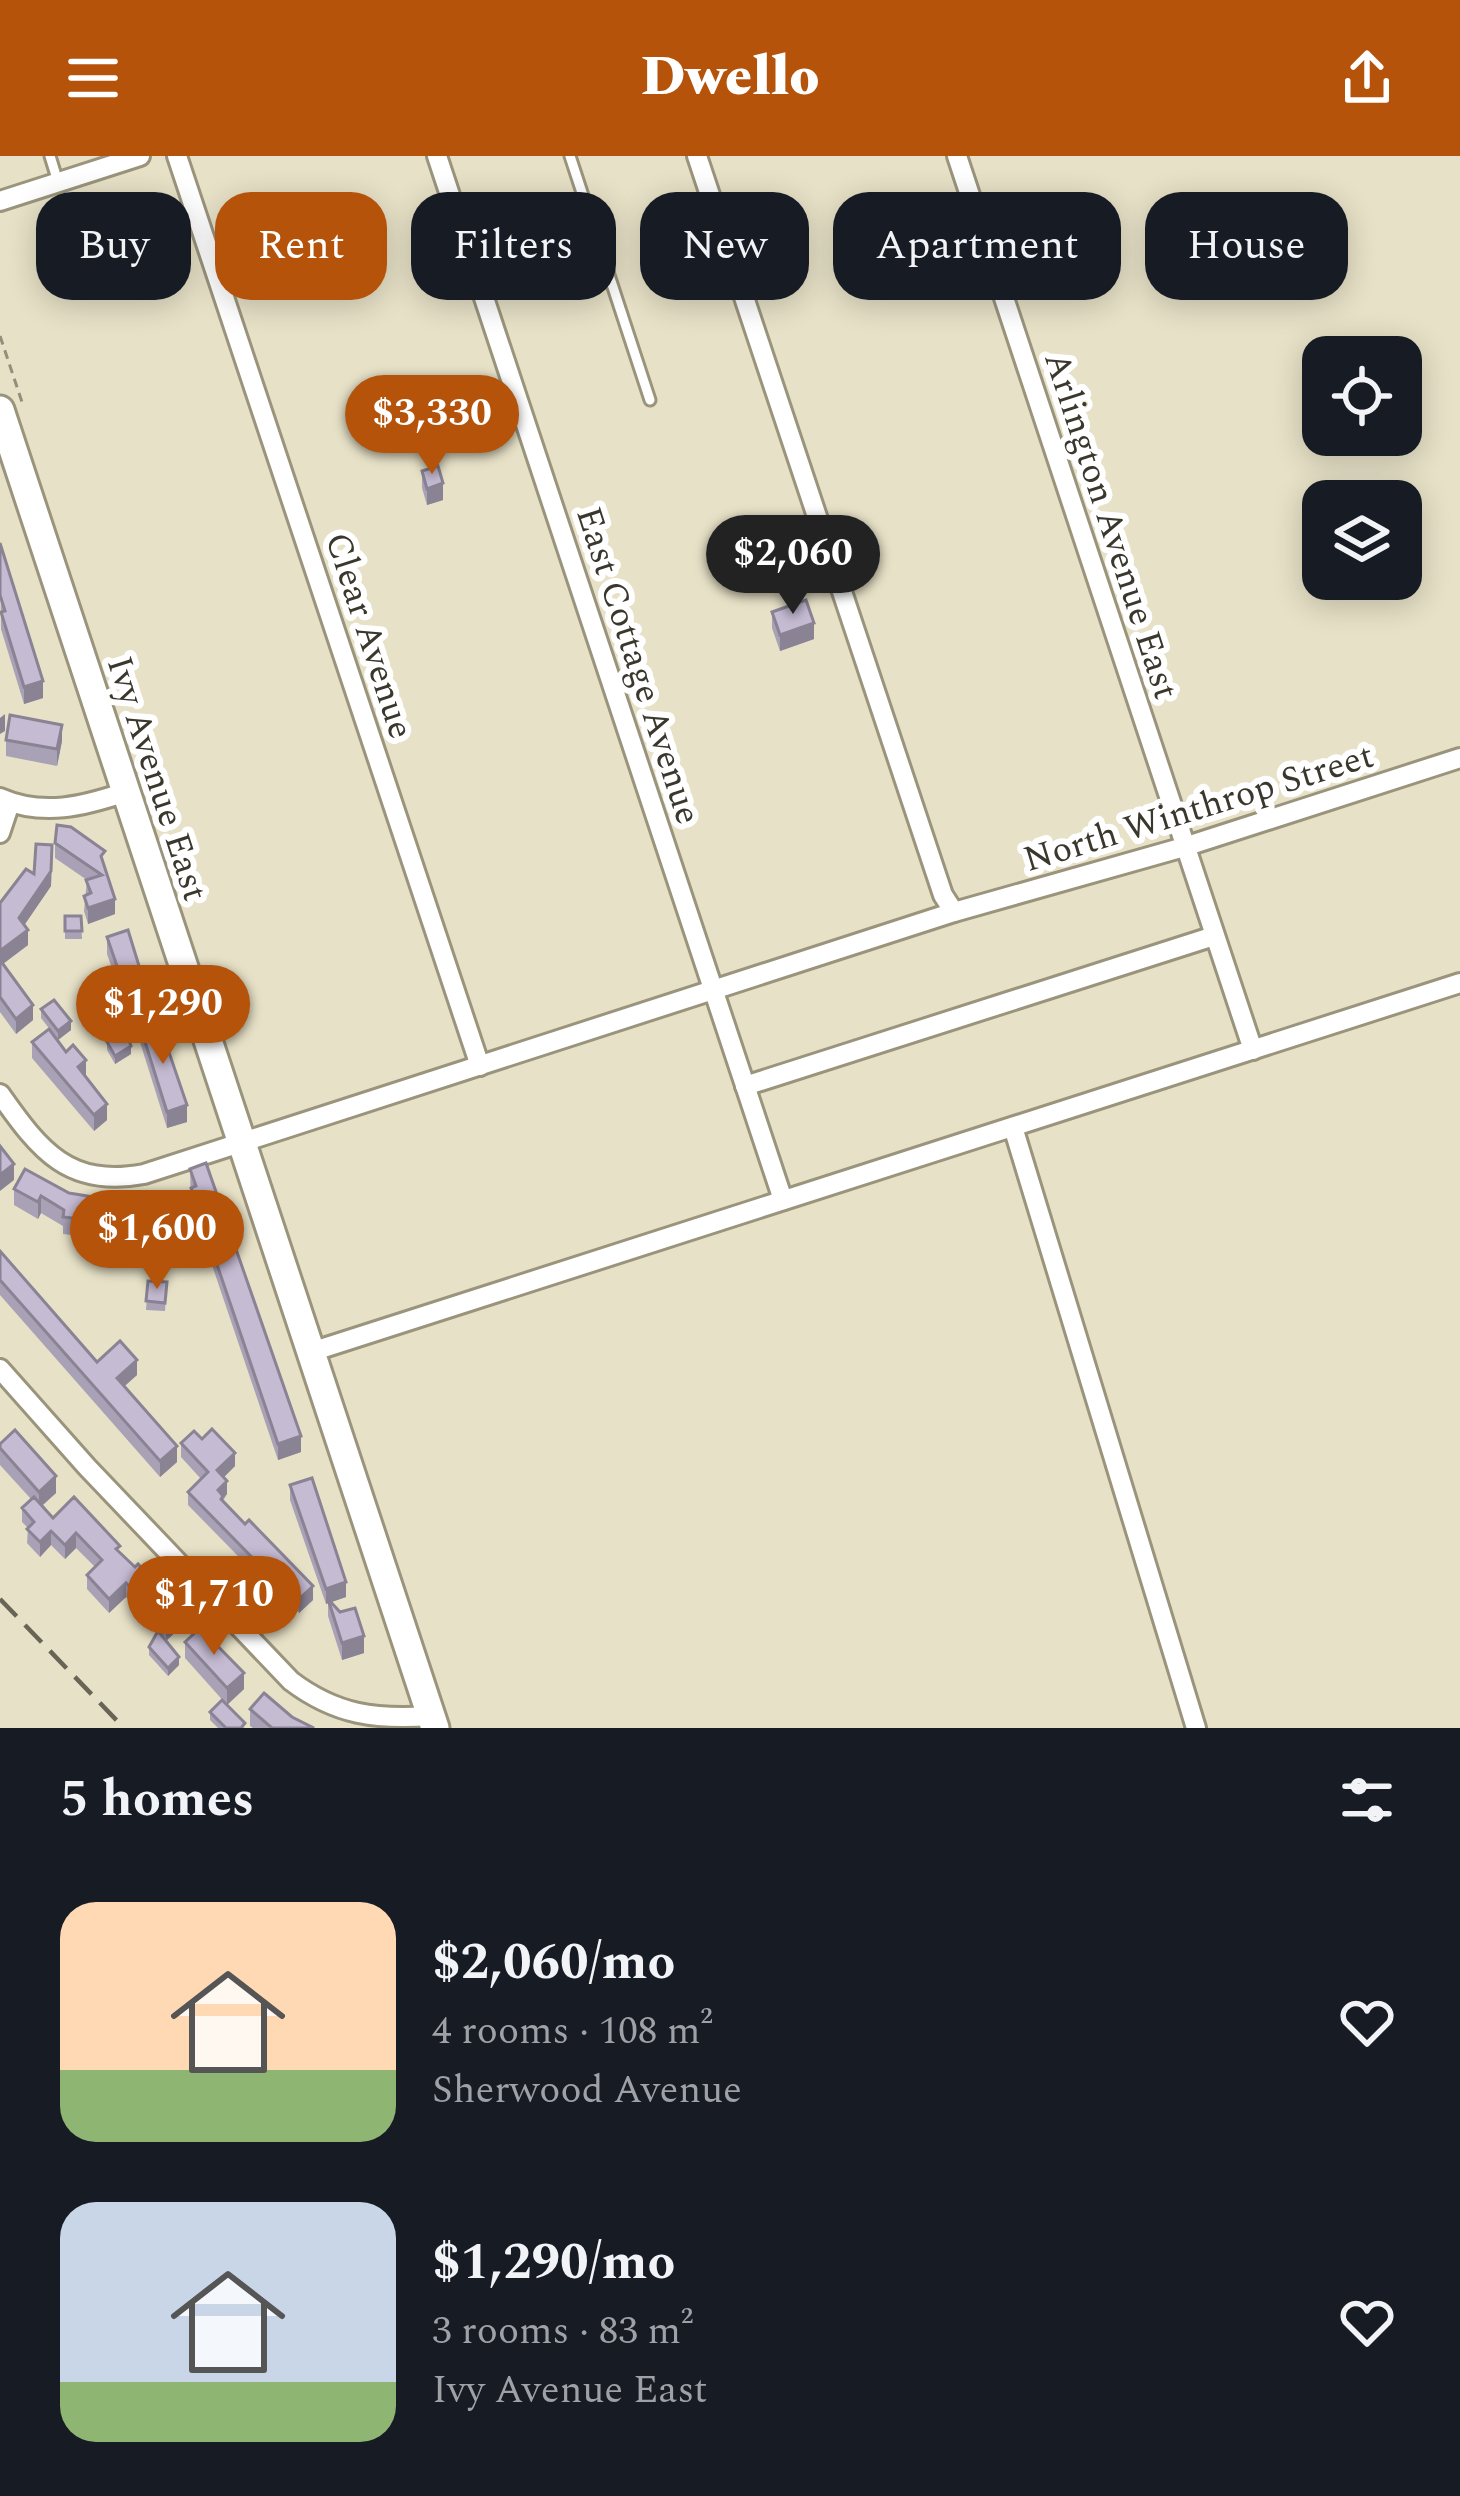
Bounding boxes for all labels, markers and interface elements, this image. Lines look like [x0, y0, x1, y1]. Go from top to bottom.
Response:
text: Dwello [641, 37, 819, 119]
icon: menu [60, 45, 126, 111]
icon: share [1334, 45, 1400, 111]
chip: Buy [36, 192, 191, 300]
chip: Rent [215, 192, 387, 300]
chip: Filters [411, 192, 616, 300]
chip: New [640, 192, 809, 300]
chip: Apartment [833, 192, 1121, 300]
chip: House [1145, 192, 1348, 300]
map controls [1302, 336, 1422, 600]
button: locate [1302, 336, 1422, 456]
street label: Arlington Avenue East [1028, 345, 1193, 707]
pin: $3,330 [334, 375, 530, 477]
text: $3,330 [372, 384, 492, 443]
button: layers [1302, 480, 1422, 600]
street label: East Cottage Avenue [560, 500, 715, 832]
pin: $2,060 [695, 515, 891, 617]
text: $2,060 [733, 524, 853, 583]
street label: Clear Avenue [309, 525, 428, 746]
street label: Ivy Avenue East [91, 649, 222, 908]
street label: North Winthrop Street [1017, 729, 1381, 888]
pin: $1,290 [65, 965, 261, 1067]
text: $1,290 [103, 974, 223, 1033]
pin: $1,600 [59, 1190, 255, 1292]
text: $1,600 [97, 1199, 217, 1258]
pin: $1,710 [116, 1556, 312, 1658]
text: $1,710 [154, 1565, 274, 1624]
text: 5 homes [60, 1761, 254, 1839]
icon: filters [1334, 1767, 1400, 1833]
text: $2,060/mo [432, 1924, 675, 2002]
icon: home [156, 1950, 300, 2094]
icon: heart [1334, 1989, 1400, 2055]
text: 4 rooms · 108 m² [432, 2002, 713, 2061]
text: Sherwood Avenue [432, 2061, 742, 2120]
text: $1,290/mo [432, 2224, 675, 2302]
icon: home [156, 2250, 300, 2394]
icon: heart [1334, 2289, 1400, 2355]
text: 3 rooms · 83 m² [432, 2302, 693, 2361]
text: Ivy Avenue East [432, 2361, 708, 2420]

